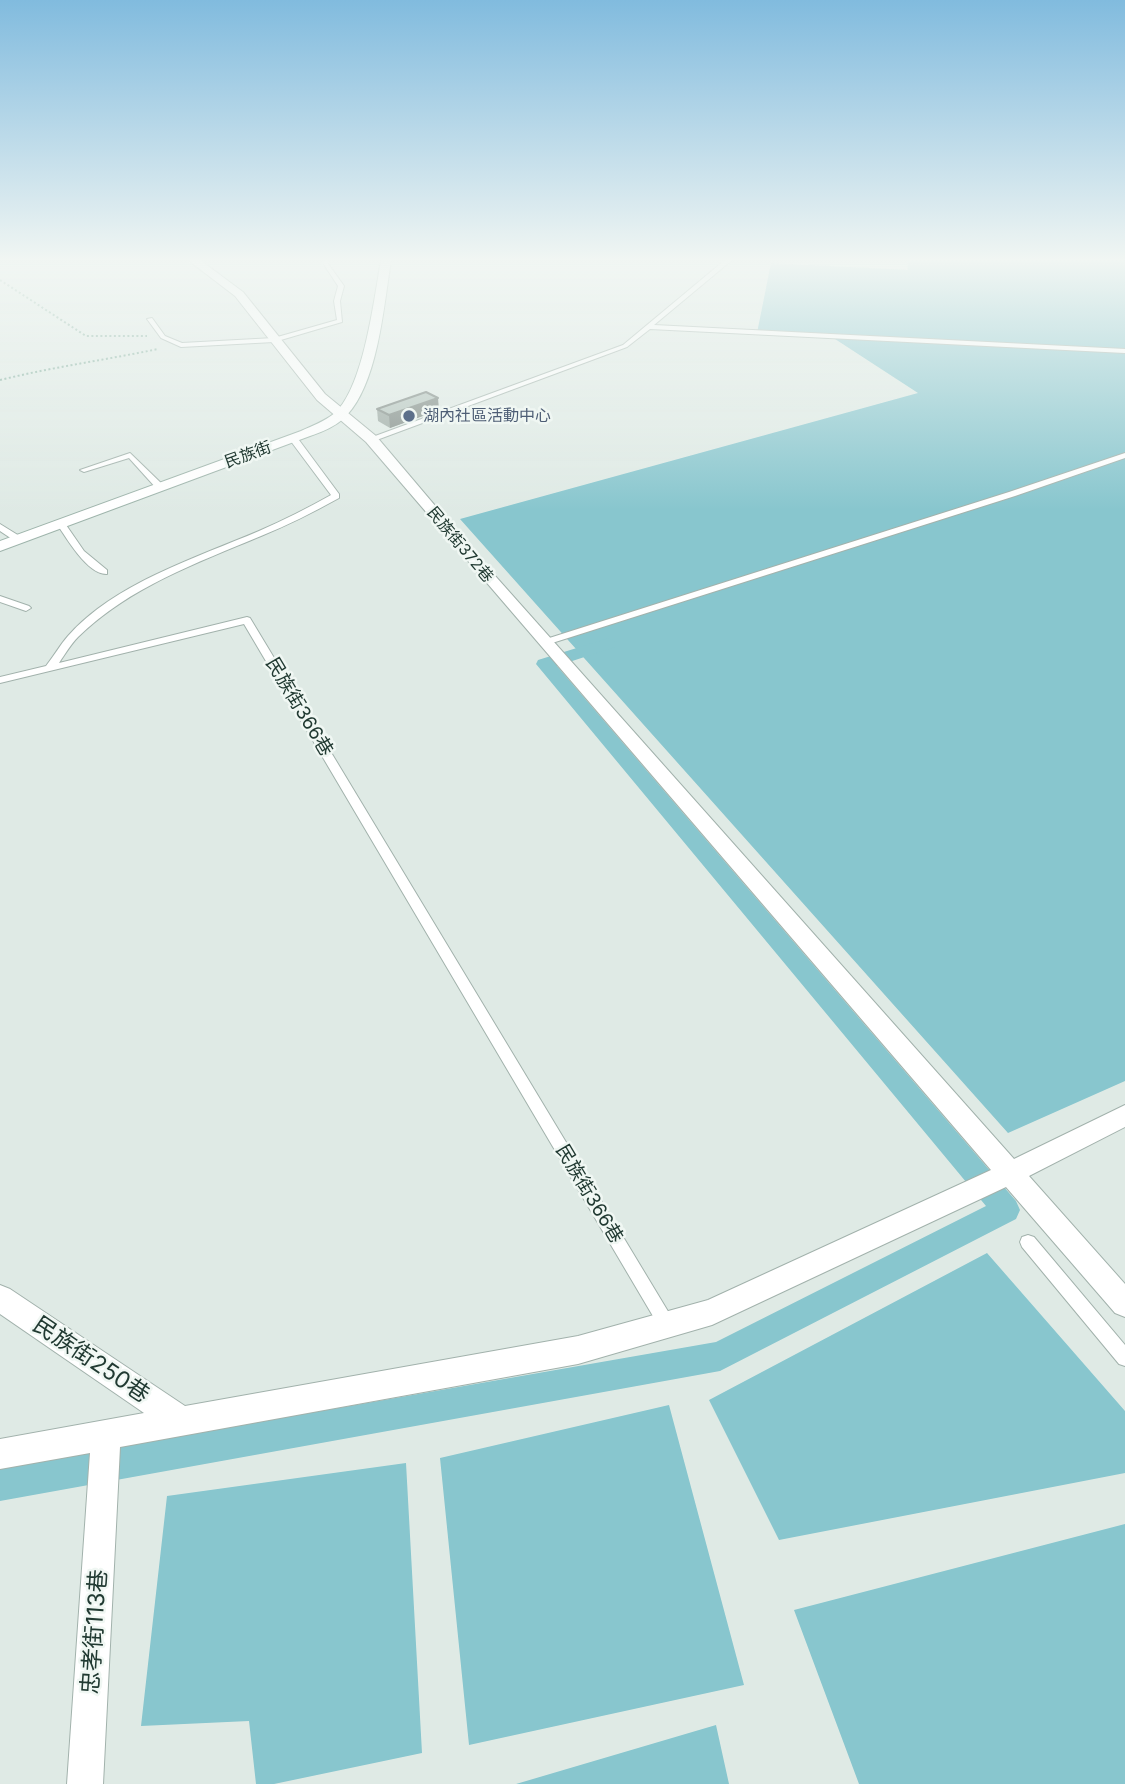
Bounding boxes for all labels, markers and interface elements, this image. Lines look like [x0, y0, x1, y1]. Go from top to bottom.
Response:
place label: 湖內社區活動中心 [423, 406, 551, 426]
marker: 湖內社區活動中心 [401, 408, 417, 424]
street label: 民族街 [222, 438, 274, 472]
street label: 民族街372巷 [423, 503, 497, 587]
street label: 民族街366巷 [261, 653, 337, 761]
street label: 民族街366巷 [551, 1140, 627, 1248]
street label: 民族街250巷 [28, 1311, 154, 1409]
street label: 忠孝街113巷 [77, 1569, 113, 1695]

